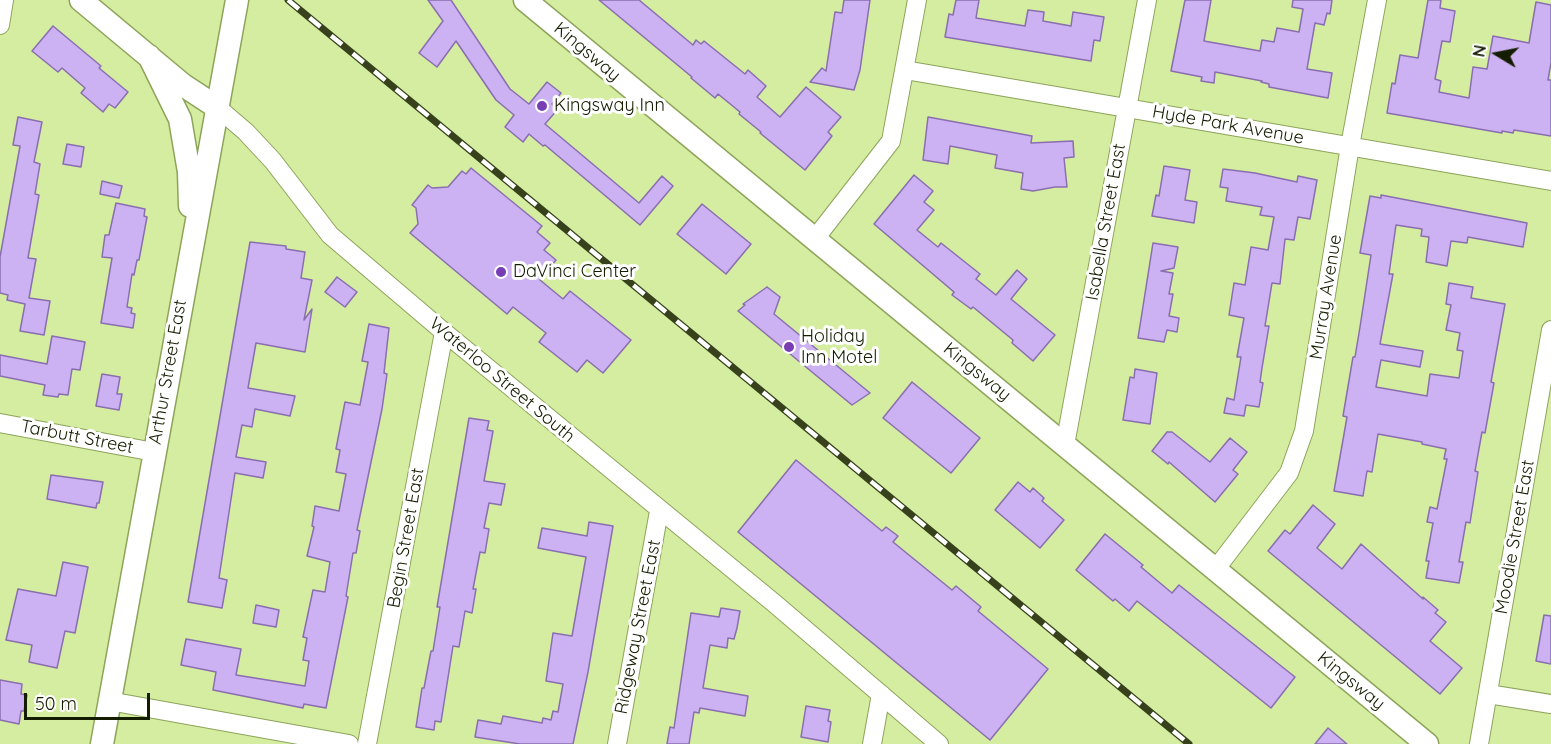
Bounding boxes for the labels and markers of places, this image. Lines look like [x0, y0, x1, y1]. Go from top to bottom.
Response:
place label: Kingsway Inn [554, 95, 665, 117]
marker: Kingsway Inn [535, 99, 549, 113]
place label: DaVinci Center [513, 261, 636, 283]
marker: DaVinci Center [494, 265, 508, 279]
place label: Holiday Inn Motel [801, 326, 877, 368]
marker: Holiday Inn Motel [782, 340, 796, 354]

